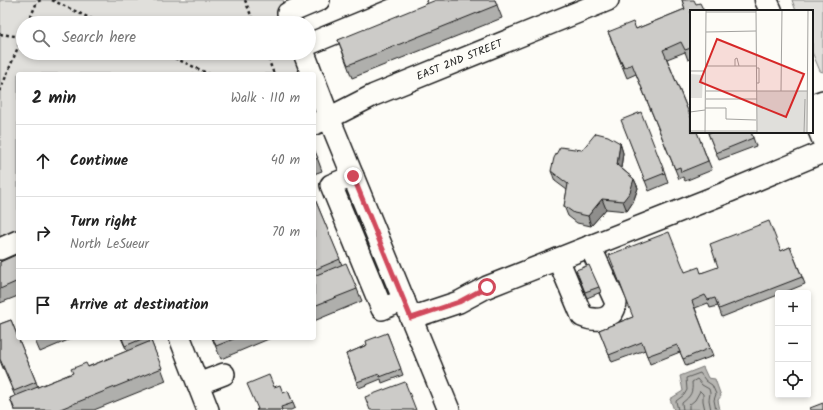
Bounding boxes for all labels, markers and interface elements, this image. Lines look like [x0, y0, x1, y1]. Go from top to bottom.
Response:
inset map [690, 10, 813, 133]
search box [16, 16, 316, 60]
text: Search here [62, 26, 136, 50]
icon: search [30, 27, 52, 49]
street label: EAST 2ND STREET [414, 34, 506, 86]
text: 2 min [32, 85, 76, 112]
text: Walk · 110 m [231, 88, 300, 109]
text: Continue [70, 149, 128, 173]
icon: ahead [32, 150, 54, 172]
text: 40 m [271, 150, 300, 171]
route end [344, 167, 362, 185]
text: Turn right [70, 210, 137, 234]
icon: right [32, 222, 54, 244]
text: 70 m [272, 222, 300, 243]
text: North LeSueur [70, 234, 149, 255]
route start [478, 278, 496, 296]
map controls [775, 290, 811, 398]
button: + [775, 290, 811, 326]
text: Arrive at destination [70, 293, 209, 317]
icon: arrive [32, 294, 54, 316]
button: − [775, 326, 811, 362]
button: locate [775, 362, 811, 398]

